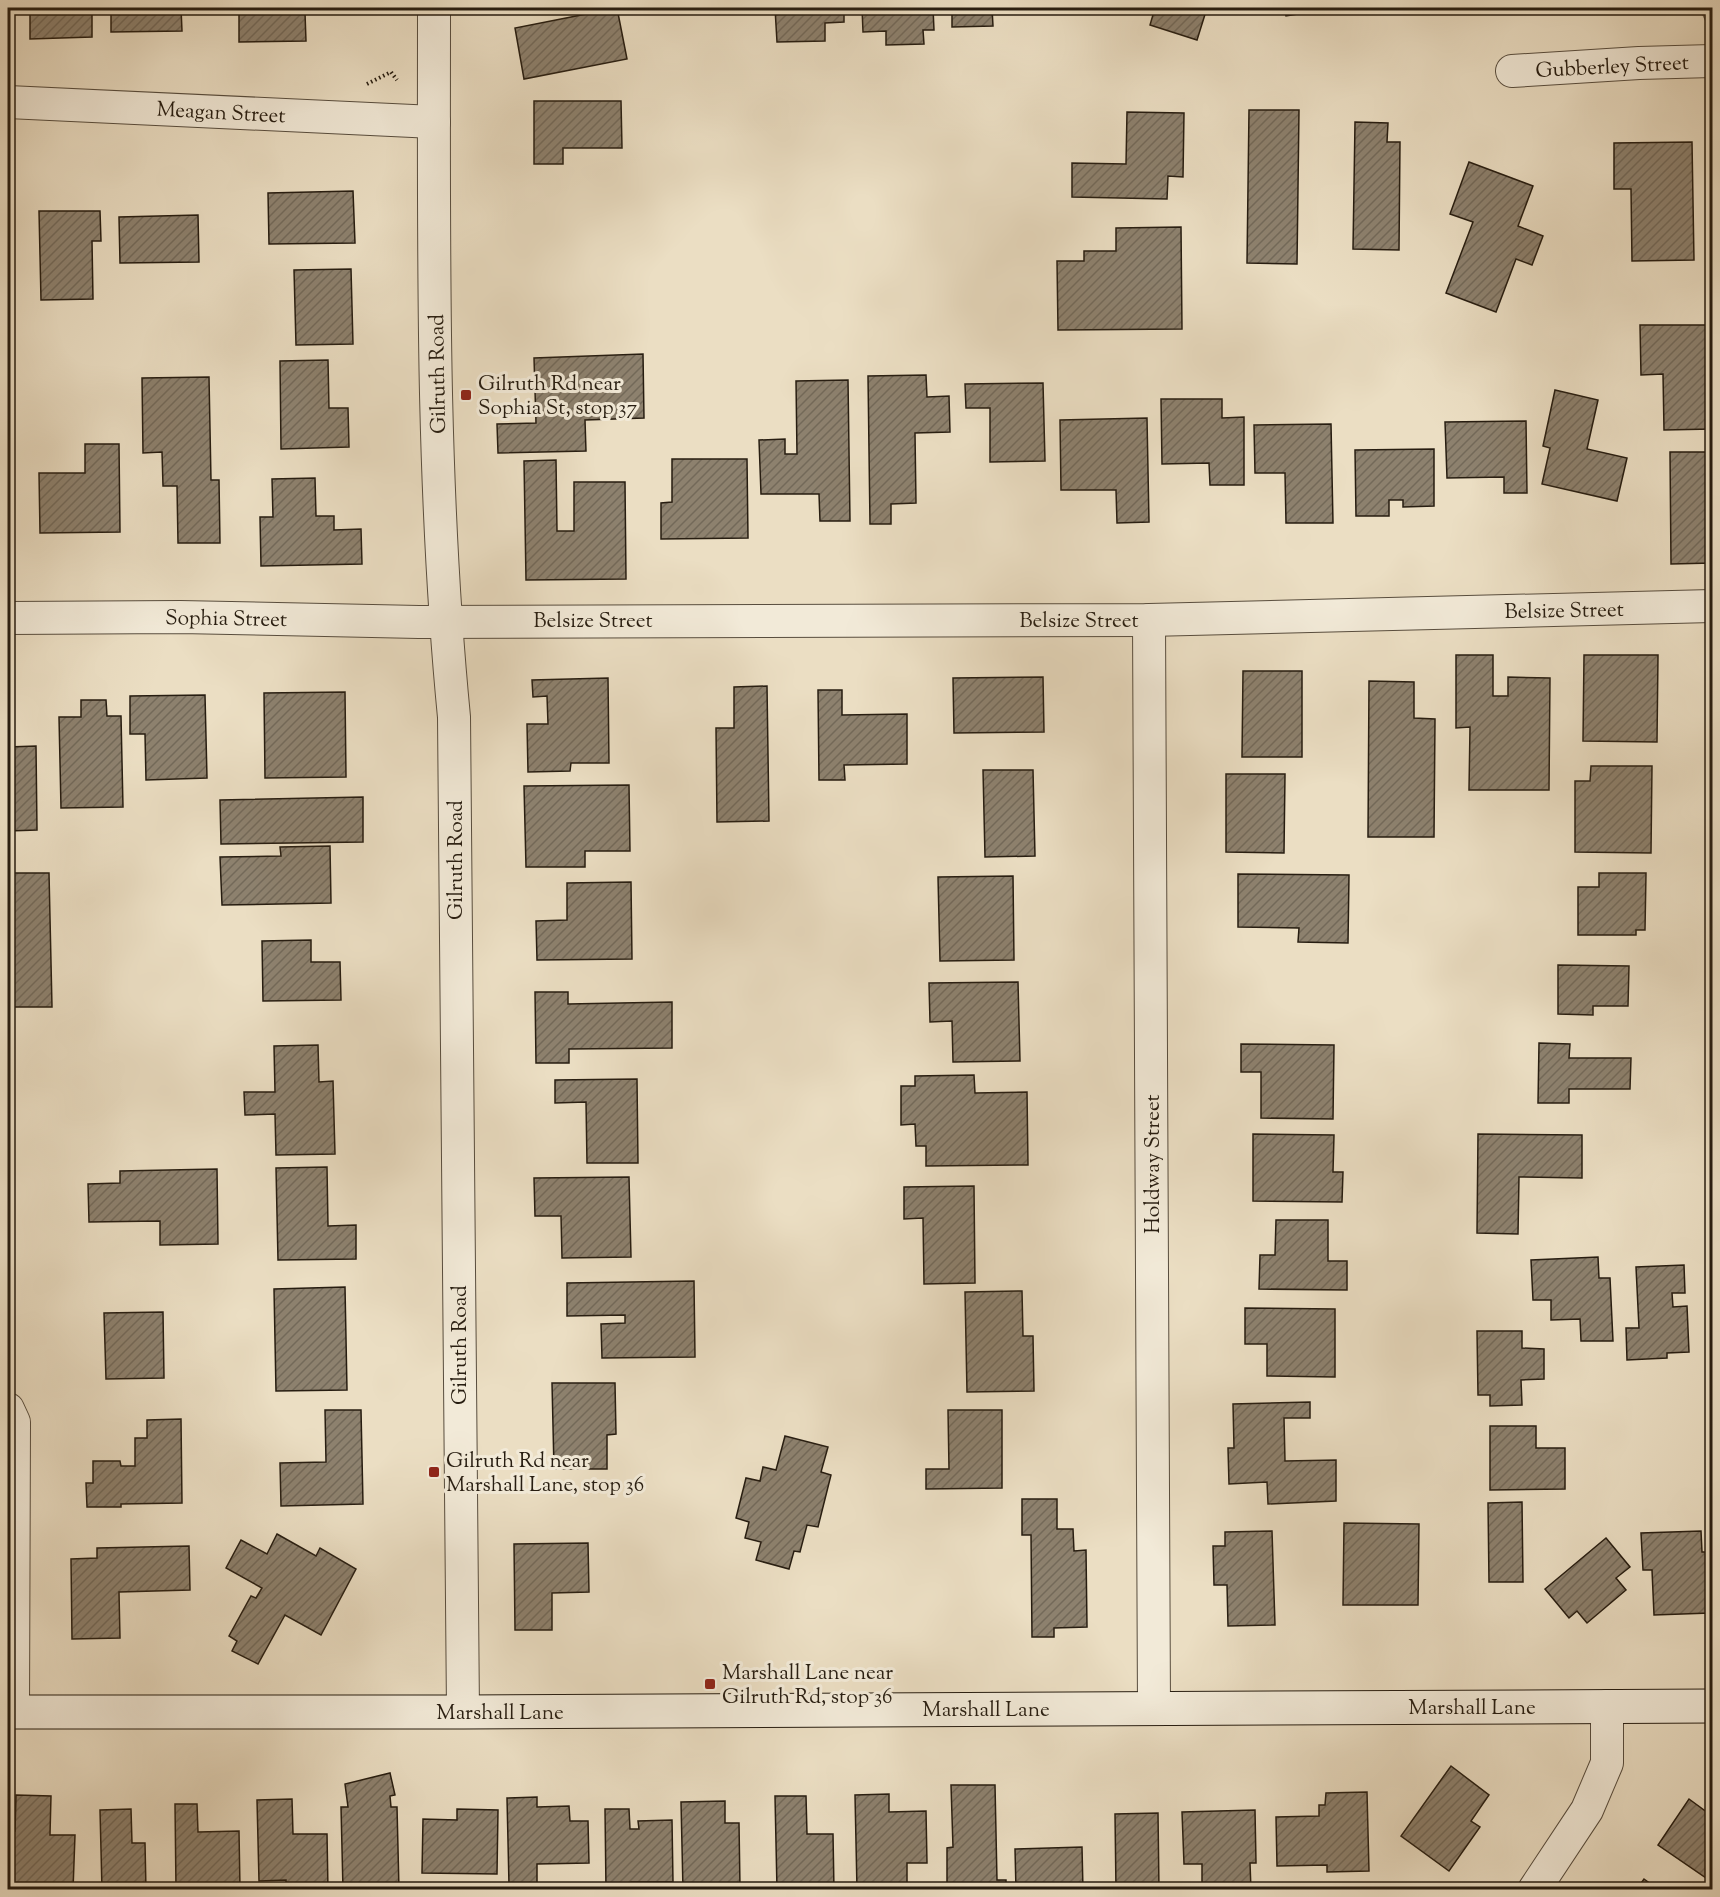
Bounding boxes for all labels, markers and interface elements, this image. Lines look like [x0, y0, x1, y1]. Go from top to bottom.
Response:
street label: Gubberley Street [1535, 49, 1690, 87]
street label: Meagan Street [156, 96, 286, 132]
street label: Gilruth Road [423, 314, 455, 434]
place label: Gilruth Rd near Sophia St, stop 37 [478, 370, 638, 424]
marker: Gilruth Rd near Sophia St, stop 37 [459, 388, 473, 402]
street label: Belsize Street [1504, 596, 1624, 628]
street label: Sophia Street [165, 604, 287, 636]
street label: Belsize Street [533, 607, 653, 637]
street label: Belsize Street [1019, 607, 1139, 637]
street label: Gilruth Road [442, 800, 472, 920]
street label: Holdway Street [1139, 1094, 1169, 1234]
street label: Gilruth Road [446, 1285, 476, 1405]
place label: Gilruth Rd near Marshall Lane, stop 36 [446, 1447, 644, 1501]
marker: Gilruth Rd near Marshall Lane, stop 36 [427, 1465, 441, 1479]
place label: Marshall Lane near Gilruth Rd, stop 36 [722, 1659, 893, 1713]
marker: Marshall Lane near Gilruth Rd, stop 36 [703, 1677, 717, 1691]
street label: Marshall Lane [1408, 1694, 1536, 1724]
street label: Marshall Lane [922, 1696, 1050, 1726]
street label: Marshall Lane [436, 1699, 564, 1729]

